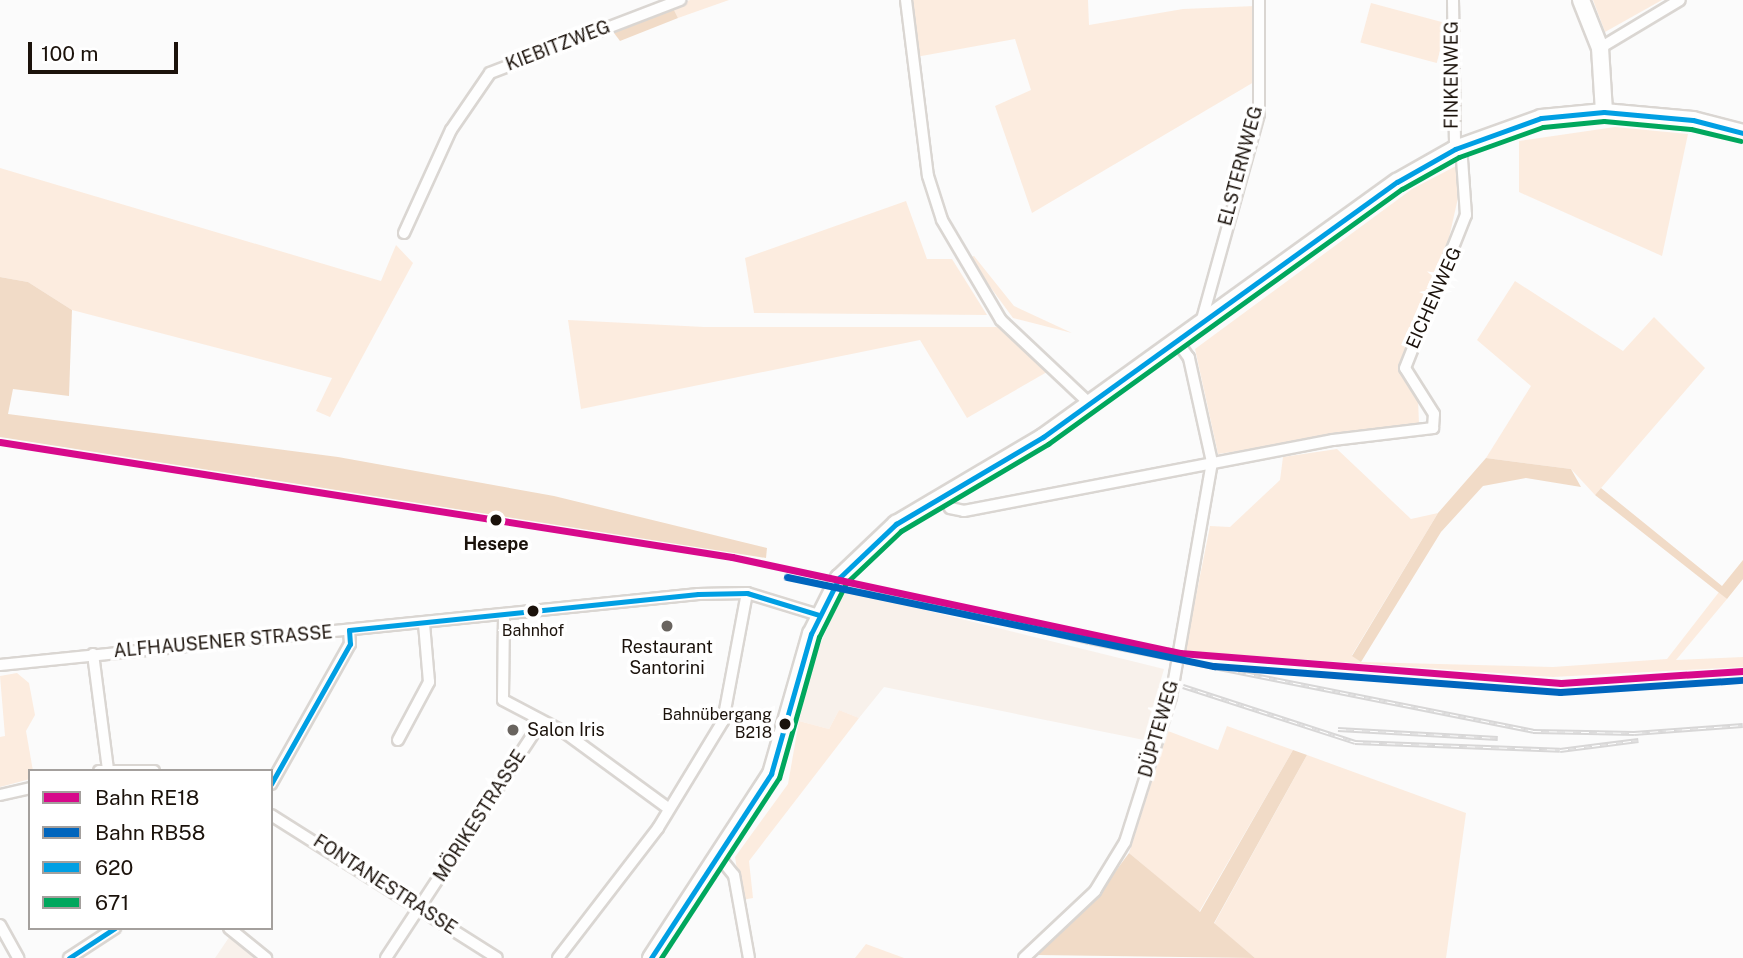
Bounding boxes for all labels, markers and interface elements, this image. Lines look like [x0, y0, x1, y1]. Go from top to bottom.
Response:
street label: KIEBITZWEG [503, 16, 613, 76]
street label: FINKENWEG [1441, 21, 1463, 129]
scale bar [32, 28, 182, 72]
text: 100 m [41, 41, 98, 66]
street label: ELSTERNWEG [1215, 104, 1267, 228]
street label: EICHENWEG [1402, 244, 1466, 352]
marker: Hesepe [486, 510, 506, 530]
place label: Hesepe [463, 533, 529, 555]
marker: Bahnhof [526, 604, 540, 618]
marker: Restaurant Santorini [659, 618, 675, 634]
place label: Bahnhof [502, 621, 564, 641]
street label: ALFHAUSENER STRASSE [113, 622, 333, 662]
place label: Restaurant Santorini [621, 637, 713, 680]
street label: DÜPTEWEG [1135, 678, 1183, 780]
place label: Bahnübergang B218 [662, 705, 772, 743]
marker: Bahnübergang B218 [778, 717, 792, 731]
place label: Salon Iris [527, 719, 605, 741]
marker: Salon Iris [505, 722, 521, 738]
street label: MÖRIKESTRASSE [429, 746, 531, 886]
legend [28, 769, 273, 930]
text: Bahn RE18 [95, 785, 199, 810]
text: Bahn RB58 [95, 820, 205, 845]
street label: FONTANESTRASSE [309, 831, 461, 939]
text: 620 [95, 855, 133, 880]
text: 671 [95, 890, 129, 915]

